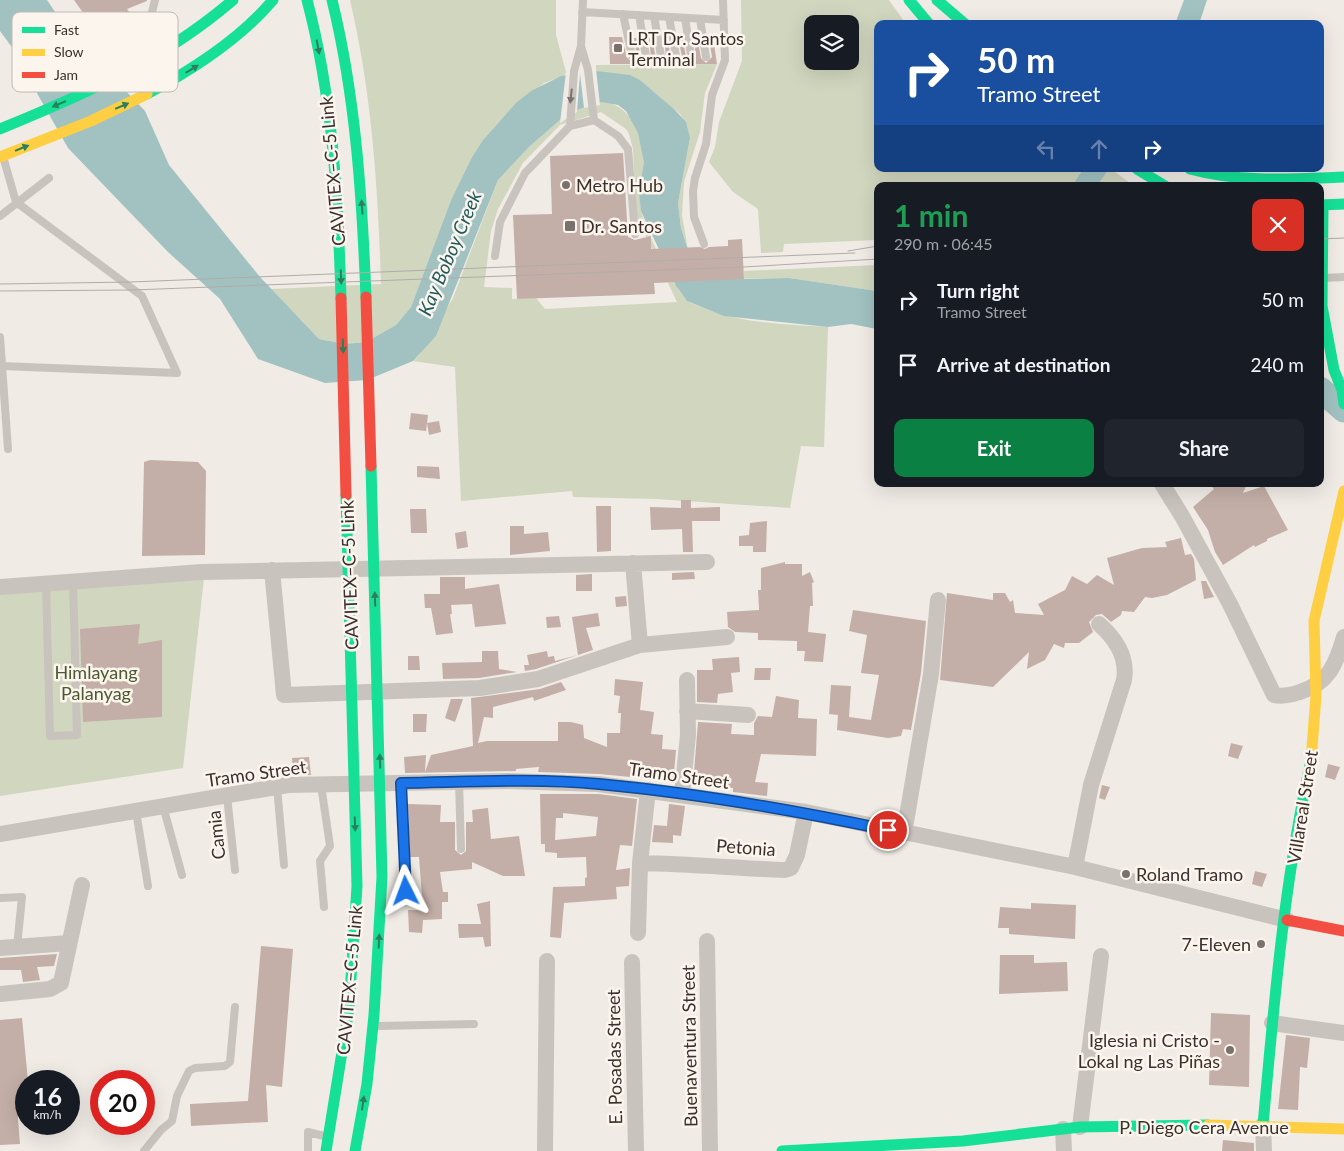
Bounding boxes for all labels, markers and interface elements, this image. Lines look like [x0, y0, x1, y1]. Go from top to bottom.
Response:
legend [12, 12, 178, 92]
map controls [804, 15, 859, 70]
button: layers [804, 15, 859, 70]
text: Fast [54, 21, 79, 38]
place label: LRT Dr. Santos Terminal [628, 27, 744, 70]
text: 50 m [977, 38, 1055, 80]
one-way arrow [314, 40, 322, 55]
icon: right [894, 40, 959, 105]
marker: LRT Dr. Santos Terminal [612, 42, 624, 54]
text: Slow [54, 43, 84, 60]
one-way arrow [185, 64, 198, 73]
text: Jam [54, 66, 78, 83]
text: Tramo Street [977, 80, 1100, 107]
one-way arrow [567, 88, 575, 104]
street label: CAVITEX–C-5 Link [314, 94, 350, 247]
one-way arrow [52, 100, 66, 108]
one-way arrow [115, 102, 130, 110]
icon: left [1032, 135, 1060, 163]
icon: ahead [1085, 135, 1113, 163]
icon: right [1138, 135, 1166, 163]
one-way arrow [15, 144, 30, 151]
place label: Metro Hub [576, 174, 663, 196]
marker: Metro Hub [560, 179, 572, 191]
water label: Kay Boboy Creek [412, 186, 486, 319]
text: 1 min [894, 197, 968, 233]
one-way arrow [357, 199, 365, 215]
button: close [1252, 199, 1304, 251]
place label: Dr. Santos [581, 215, 662, 237]
marker: Dr. Santos [563, 219, 577, 233]
text: 290 m · 06:45 [894, 234, 993, 253]
one-way arrow [337, 269, 345, 285]
text: Turn right [937, 279, 1019, 302]
icon: right [894, 286, 922, 314]
text: 50 m [1261, 288, 1304, 311]
text: Tramo Street [937, 302, 1027, 321]
one-way arrow [339, 339, 347, 355]
icon: arrive [894, 351, 922, 379]
text: Arrive at destination [937, 353, 1110, 376]
text: 240 m [1250, 353, 1304, 376]
button: Exit [894, 419, 1094, 477]
button: Share [1104, 419, 1304, 477]
street label: CAVITEX–C-5 Link [335, 499, 363, 650]
one-way arrow [371, 591, 379, 607]
park label: Himlayang Palanyag [54, 661, 138, 704]
street label: Villareal Street [1282, 748, 1322, 865]
one-way arrow [376, 753, 384, 769]
street label: Tramo Street [204, 755, 308, 791]
street label: Tramo Street [627, 757, 731, 793]
street label: Camia [202, 809, 230, 861]
pin [867, 809, 909, 851]
one-way arrow [352, 816, 360, 832]
icon: arrive [874, 816, 902, 844]
street label: Petonia [715, 834, 777, 860]
place label: Roland Tramo [1136, 863, 1243, 885]
position arrow [379, 864, 431, 916]
marker: Roland Tramo [1120, 868, 1132, 880]
street label: CAVITEX–C-5 Link [331, 903, 367, 1056]
one-way arrow [376, 933, 384, 949]
place label: 7-Eleven [1181, 933, 1251, 955]
marker: 7-Eleven [1255, 938, 1267, 950]
street label: Buenaventura Street [677, 964, 701, 1127]
street label: E. Posadas Street [602, 989, 626, 1125]
place label: Iglesia ni Cristo - Lokal ng Las Piñas [1078, 1029, 1220, 1072]
marker: Iglesia ni Cristo - Lokal ng Las Piñas [1224, 1044, 1236, 1056]
speed limit sign: 20 [90, 1070, 155, 1135]
text: 16 [33, 1081, 62, 1111]
one-way arrow [360, 1095, 368, 1111]
text: km/h [33, 1107, 62, 1122]
street label: P. Diego Cera Avenue [1119, 1116, 1289, 1138]

